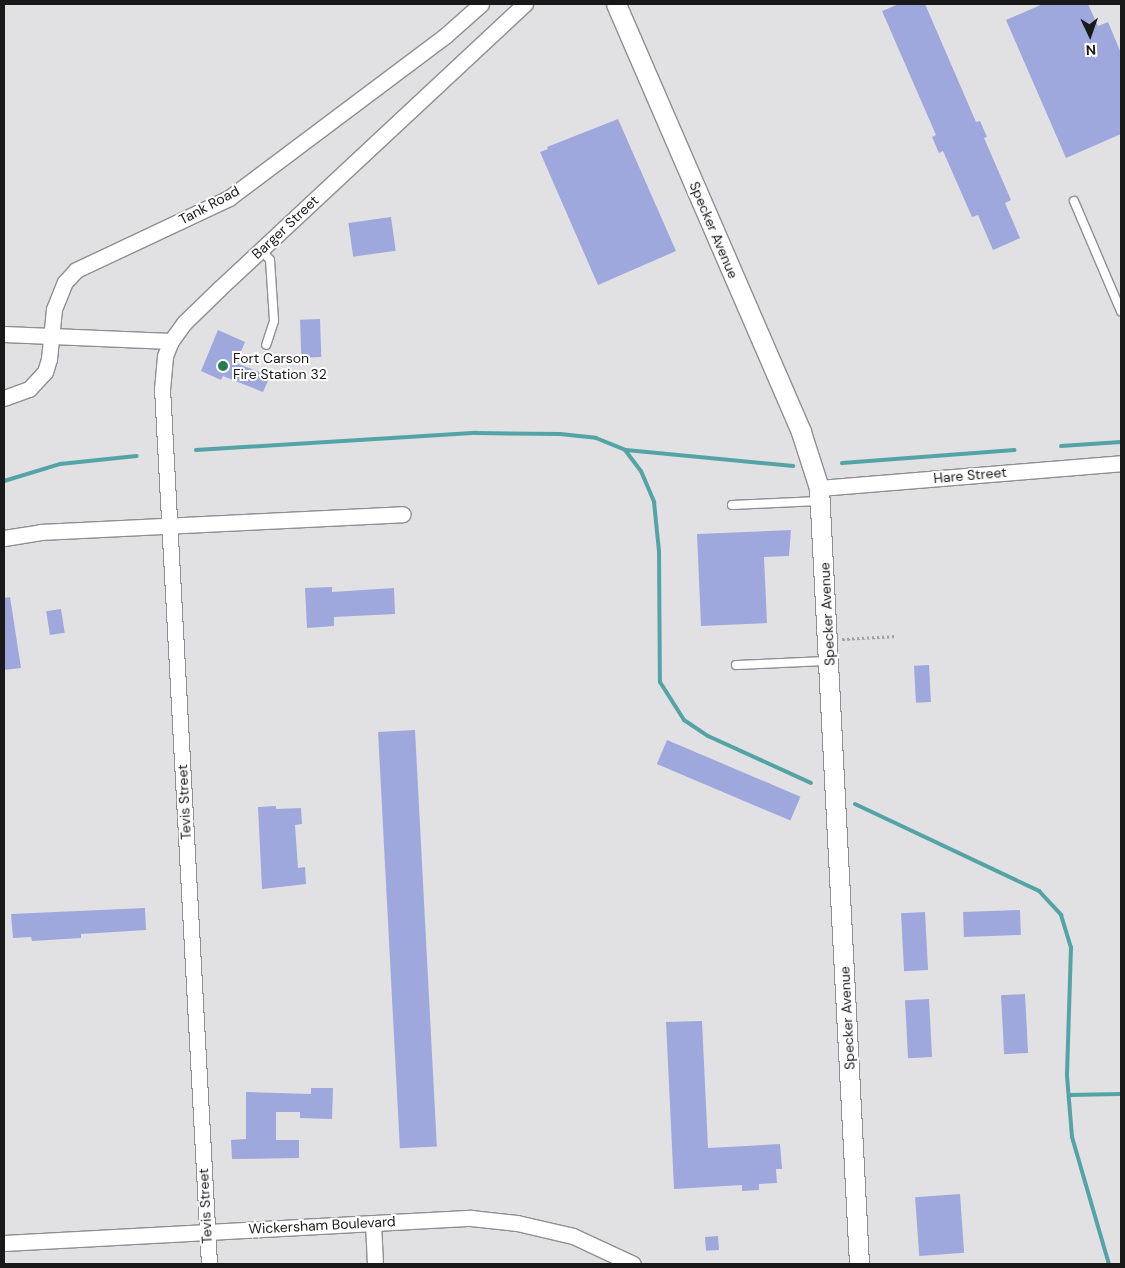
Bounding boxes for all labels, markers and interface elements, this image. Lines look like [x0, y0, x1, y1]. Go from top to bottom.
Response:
north arrow [1065, 10, 1115, 60]
text: N [1085, 41, 1096, 59]
street label: Specker Avenue [686, 179, 742, 281]
street label: Tank Road [176, 182, 242, 228]
street label: Barger Street [248, 192, 322, 262]
place label: Fort Carson Fire Station 32 [233, 350, 327, 382]
marker: Fort Carson Fire Station 32 [217, 360, 229, 372]
street label: Hare Street [933, 463, 1007, 487]
street label: Specker Avenue [816, 562, 838, 666]
street label: Tevis Street [174, 764, 194, 840]
street label: Specker Avenue [836, 966, 858, 1070]
street label: Tevis Street [195, 1168, 215, 1244]
street label: Wickersham Boulevard [248, 1213, 396, 1237]

